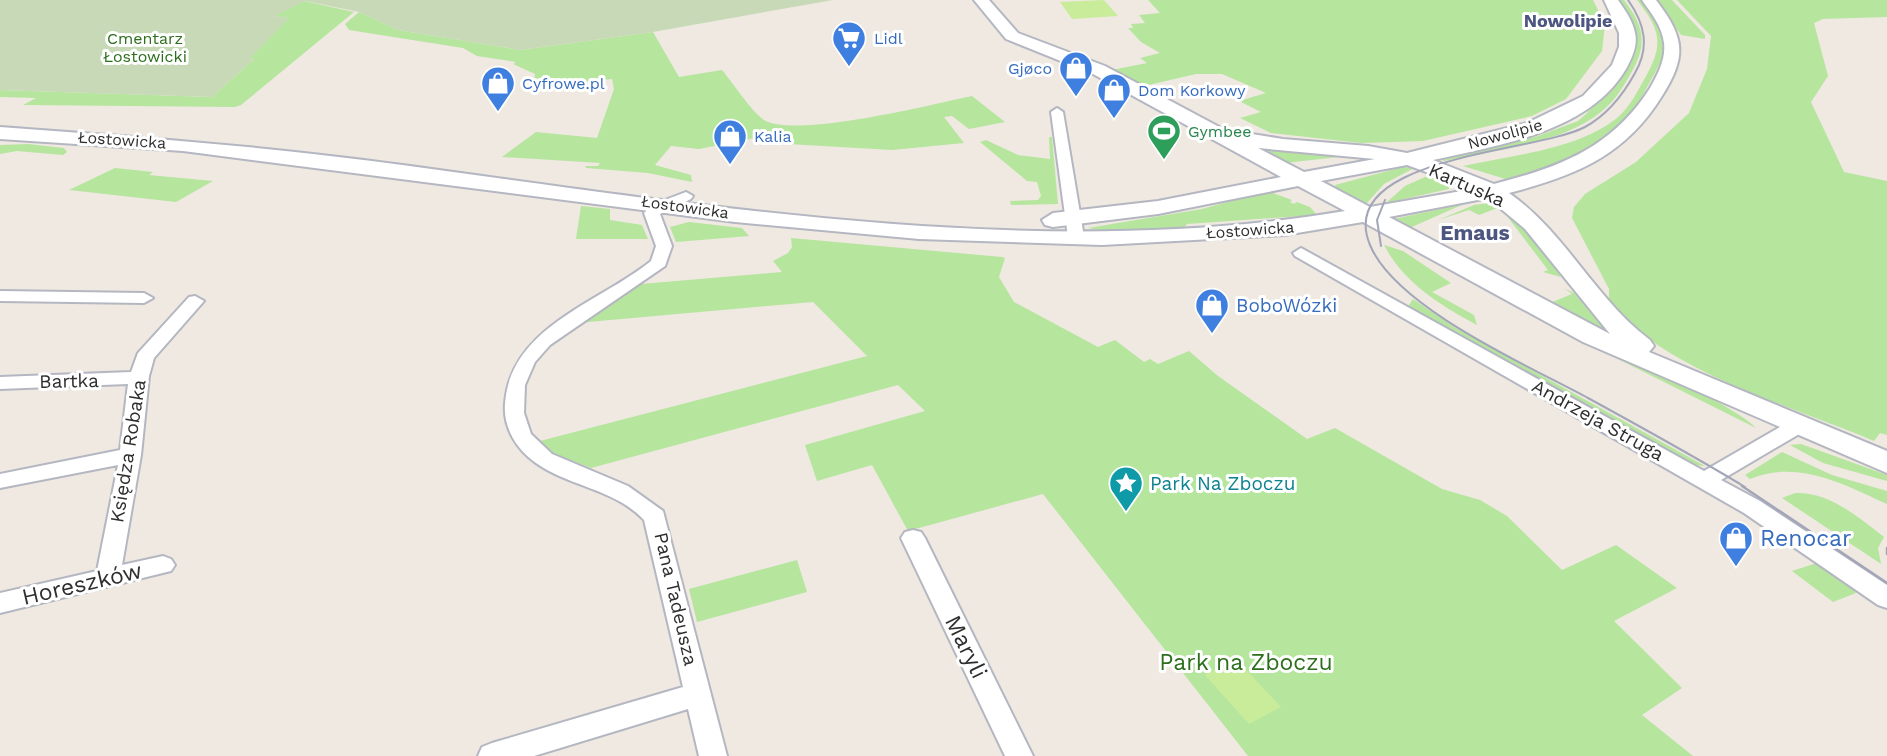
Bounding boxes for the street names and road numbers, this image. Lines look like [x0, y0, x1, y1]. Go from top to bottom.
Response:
street label: Nowolipie [1466, 115, 1544, 153]
street label: Łostowicka [77, 127, 167, 153]
street label: Kartuska [1425, 158, 1509, 212]
street label: Łostowicka [640, 191, 730, 223]
street label: Łostowicka [1205, 217, 1295, 243]
street label: Bartka [39, 369, 99, 393]
street label: Andrzeja Struga [1528, 374, 1668, 466]
street label: Księdza Robaka [105, 377, 151, 524]
street label: Pana Tadeusza [649, 530, 703, 668]
street label: Horeszków [19, 557, 145, 611]
street label: Maryli [939, 611, 993, 683]

